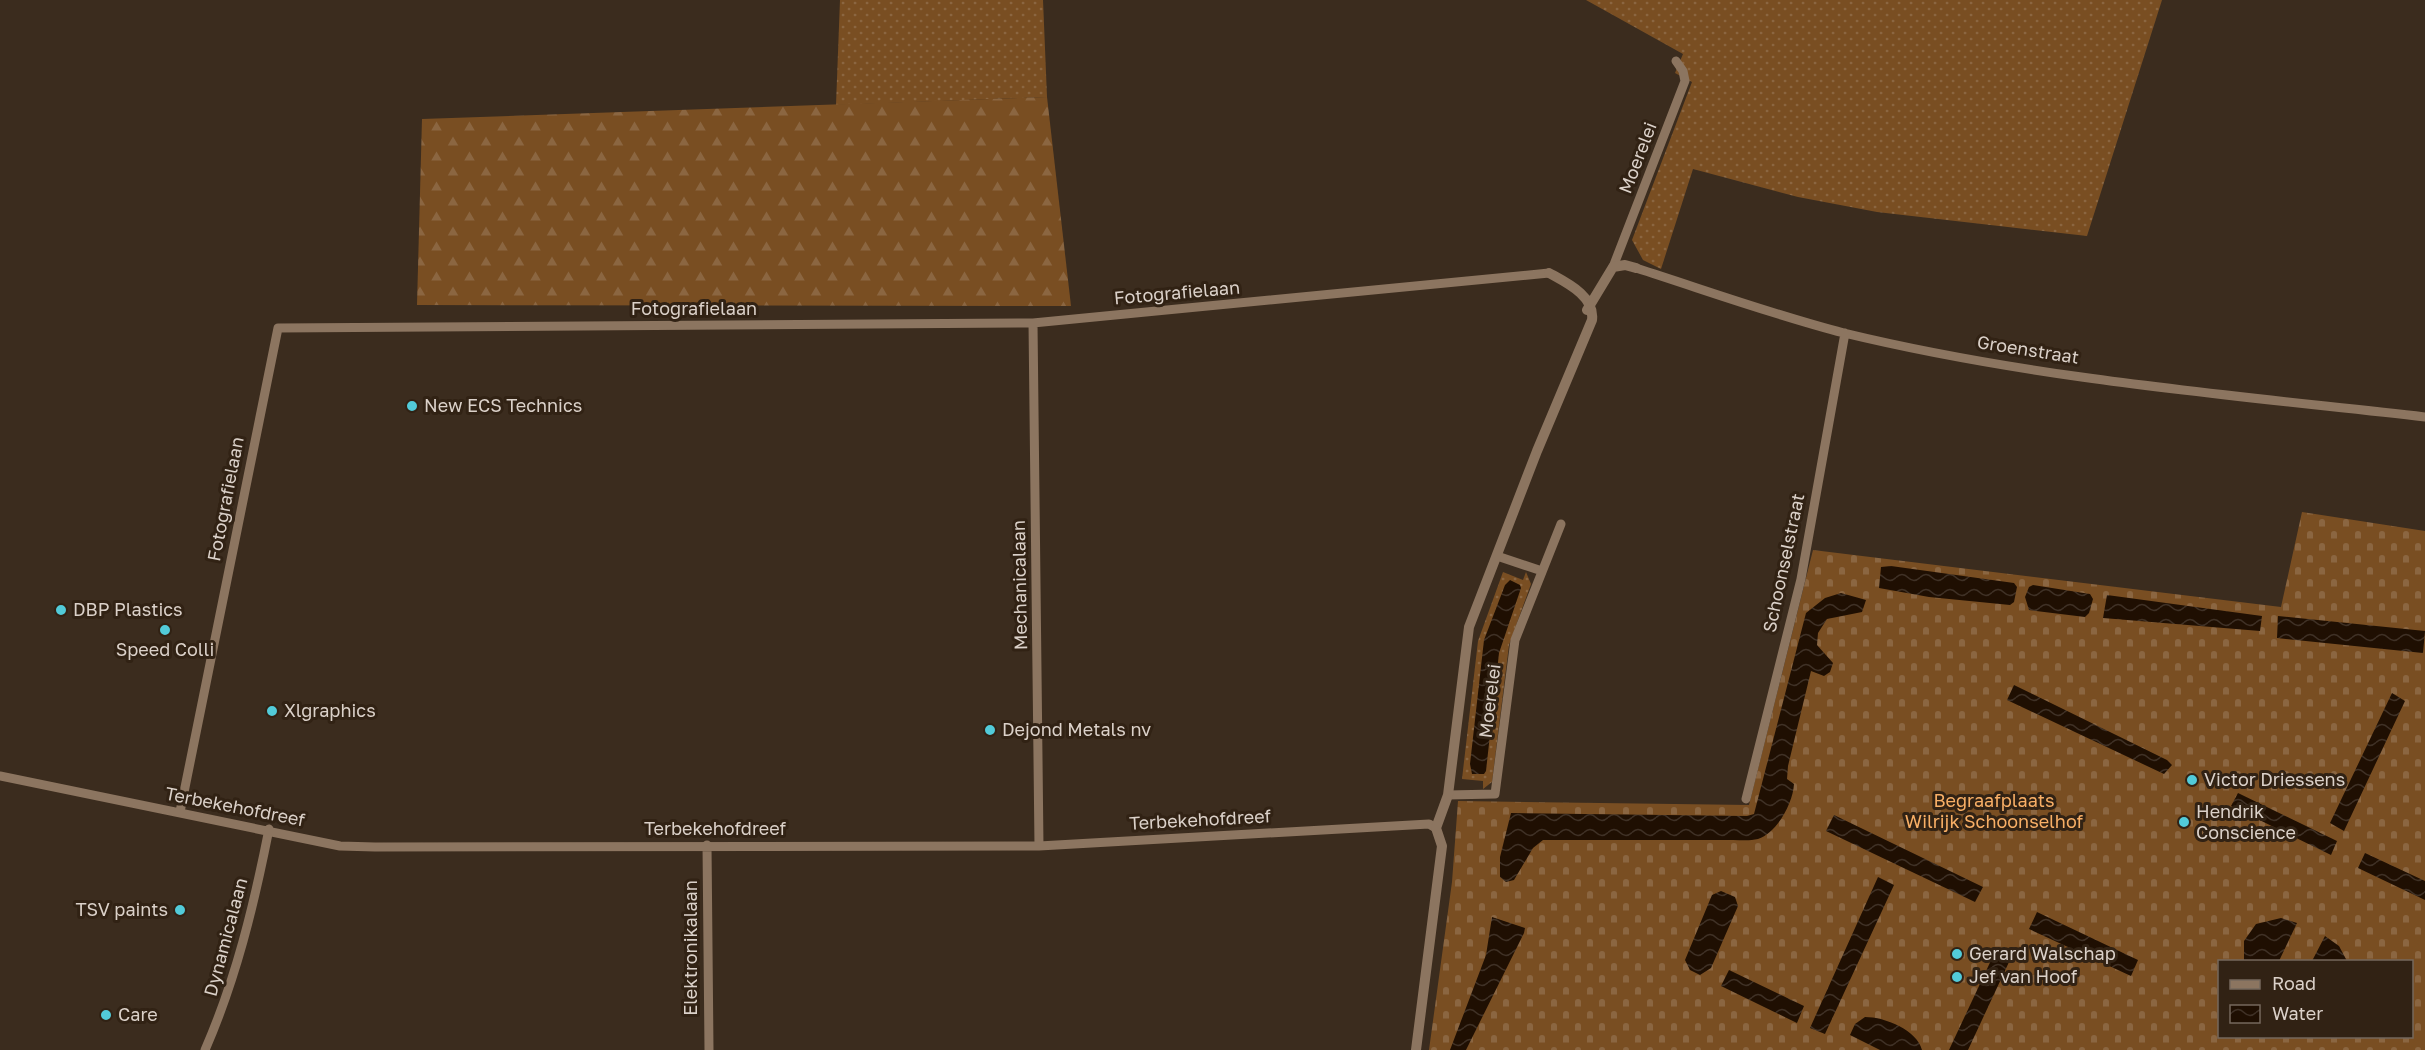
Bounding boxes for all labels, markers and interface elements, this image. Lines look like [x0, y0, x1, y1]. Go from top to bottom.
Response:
street label: Moerelei [1613, 119, 1661, 197]
street label: Fotografielaan [1113, 276, 1241, 308]
street label: Fotografielaan [631, 297, 757, 319]
street label: Groenstraat [1976, 330, 2081, 368]
place label: New ECS Technics [424, 394, 582, 416]
marker: New ECS Technics [405, 399, 419, 413]
street label: Fotografielaan [202, 435, 248, 563]
street label: Schoonselstraat [1758, 491, 1809, 634]
street label: Mechanicalaan [1007, 520, 1031, 650]
place label: DBP Plastics [73, 598, 183, 620]
marker: DBP Plastics [54, 603, 68, 617]
marker: Speed Colli [158, 623, 172, 637]
place label: Speed Colli [116, 638, 214, 660]
street label: Moerelei [1474, 662, 1504, 739]
place label: Xlgraphics [284, 699, 376, 721]
marker: Xlgraphics [265, 704, 279, 718]
place label: Dejond Metals nv [1002, 718, 1151, 740]
marker: Dejond Metals nv [983, 723, 997, 737]
place label: Victor Driessens [2204, 768, 2345, 790]
marker: Victor Driessens [2185, 773, 2199, 787]
street label: Terbekehofdreef [163, 782, 307, 830]
park label: Begraafplaats Wilrijk Schoonselhof [1905, 789, 2084, 832]
place label: Hendrik Conscience [2196, 800, 2296, 843]
street label: Terbekehofdreef [1128, 804, 1272, 834]
marker: Hendrik Conscience [2177, 815, 2191, 829]
street label: Terbekehofdreef [644, 817, 786, 839]
street label: Dynamicalaan [199, 875, 251, 998]
street label: Elektronikalaan [679, 880, 701, 1016]
place label: TSV paints [76, 898, 168, 920]
marker: TSV paints [173, 903, 187, 917]
place label: Gerard Walschap [1969, 942, 2116, 964]
marker: Gerard Walschap [1950, 947, 1964, 961]
legend [2218, 960, 2413, 1038]
place label: Jef van Hoof [1969, 965, 2078, 987]
marker: Jef van Hoof [1950, 970, 1964, 984]
text: Road [2272, 972, 2316, 994]
text: Water [2272, 1002, 2323, 1024]
place label: Care [118, 1003, 158, 1025]
marker: Care [99, 1008, 113, 1022]

